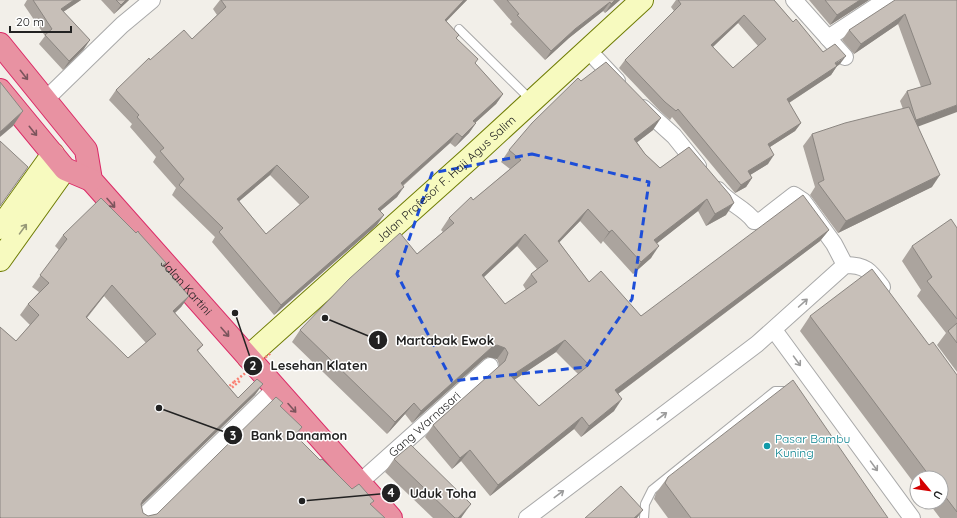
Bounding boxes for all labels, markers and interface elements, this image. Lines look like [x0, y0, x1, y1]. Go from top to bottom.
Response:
scale bar [10, 8, 71, 34]
text: 20 m [16, 14, 44, 29]
one-way arrow [20, 70, 28, 81]
street label: Jalan Profesor F. Haji Agus Salim [373, 112, 519, 246]
one-way arrow [29, 125, 38, 136]
one-way arrow [107, 197, 116, 208]
one-way arrow [19, 223, 27, 234]
street label: Jalan Kartini [157, 255, 215, 318]
one-way arrow [798, 299, 808, 308]
one-way arrow [220, 327, 230, 337]
callout: Martabak Ewok [368, 328, 502, 353]
text: 1 [376, 332, 380, 347]
text: Martabak Ewok [396, 332, 494, 348]
callout: Lesehan Klaten [243, 353, 376, 378]
one-way arrow [793, 356, 801, 367]
text: Lesehan Klaten [271, 357, 367, 373]
text: 2 [250, 358, 257, 373]
street label: Gang Warnasari [385, 388, 463, 460]
one-way arrow [287, 402, 296, 412]
one-way arrow [656, 412, 667, 420]
callout: Bank Danamon [223, 423, 356, 448]
text: Bank Danamon [251, 427, 347, 443]
text: 3 [230, 428, 236, 443]
place label: Pasar Bambu Kuning [775, 431, 850, 460]
marker: Pasar Bambu Kuning [762, 441, 772, 451]
one-way arrow [870, 461, 878, 472]
north arrow [909, 470, 949, 510]
callout: Uduk Toha [381, 480, 484, 505]
text: 4 [387, 485, 395, 500]
text: Uduk Toha [410, 485, 476, 501]
text: U [930, 488, 946, 502]
one-way arrow [553, 490, 564, 499]

